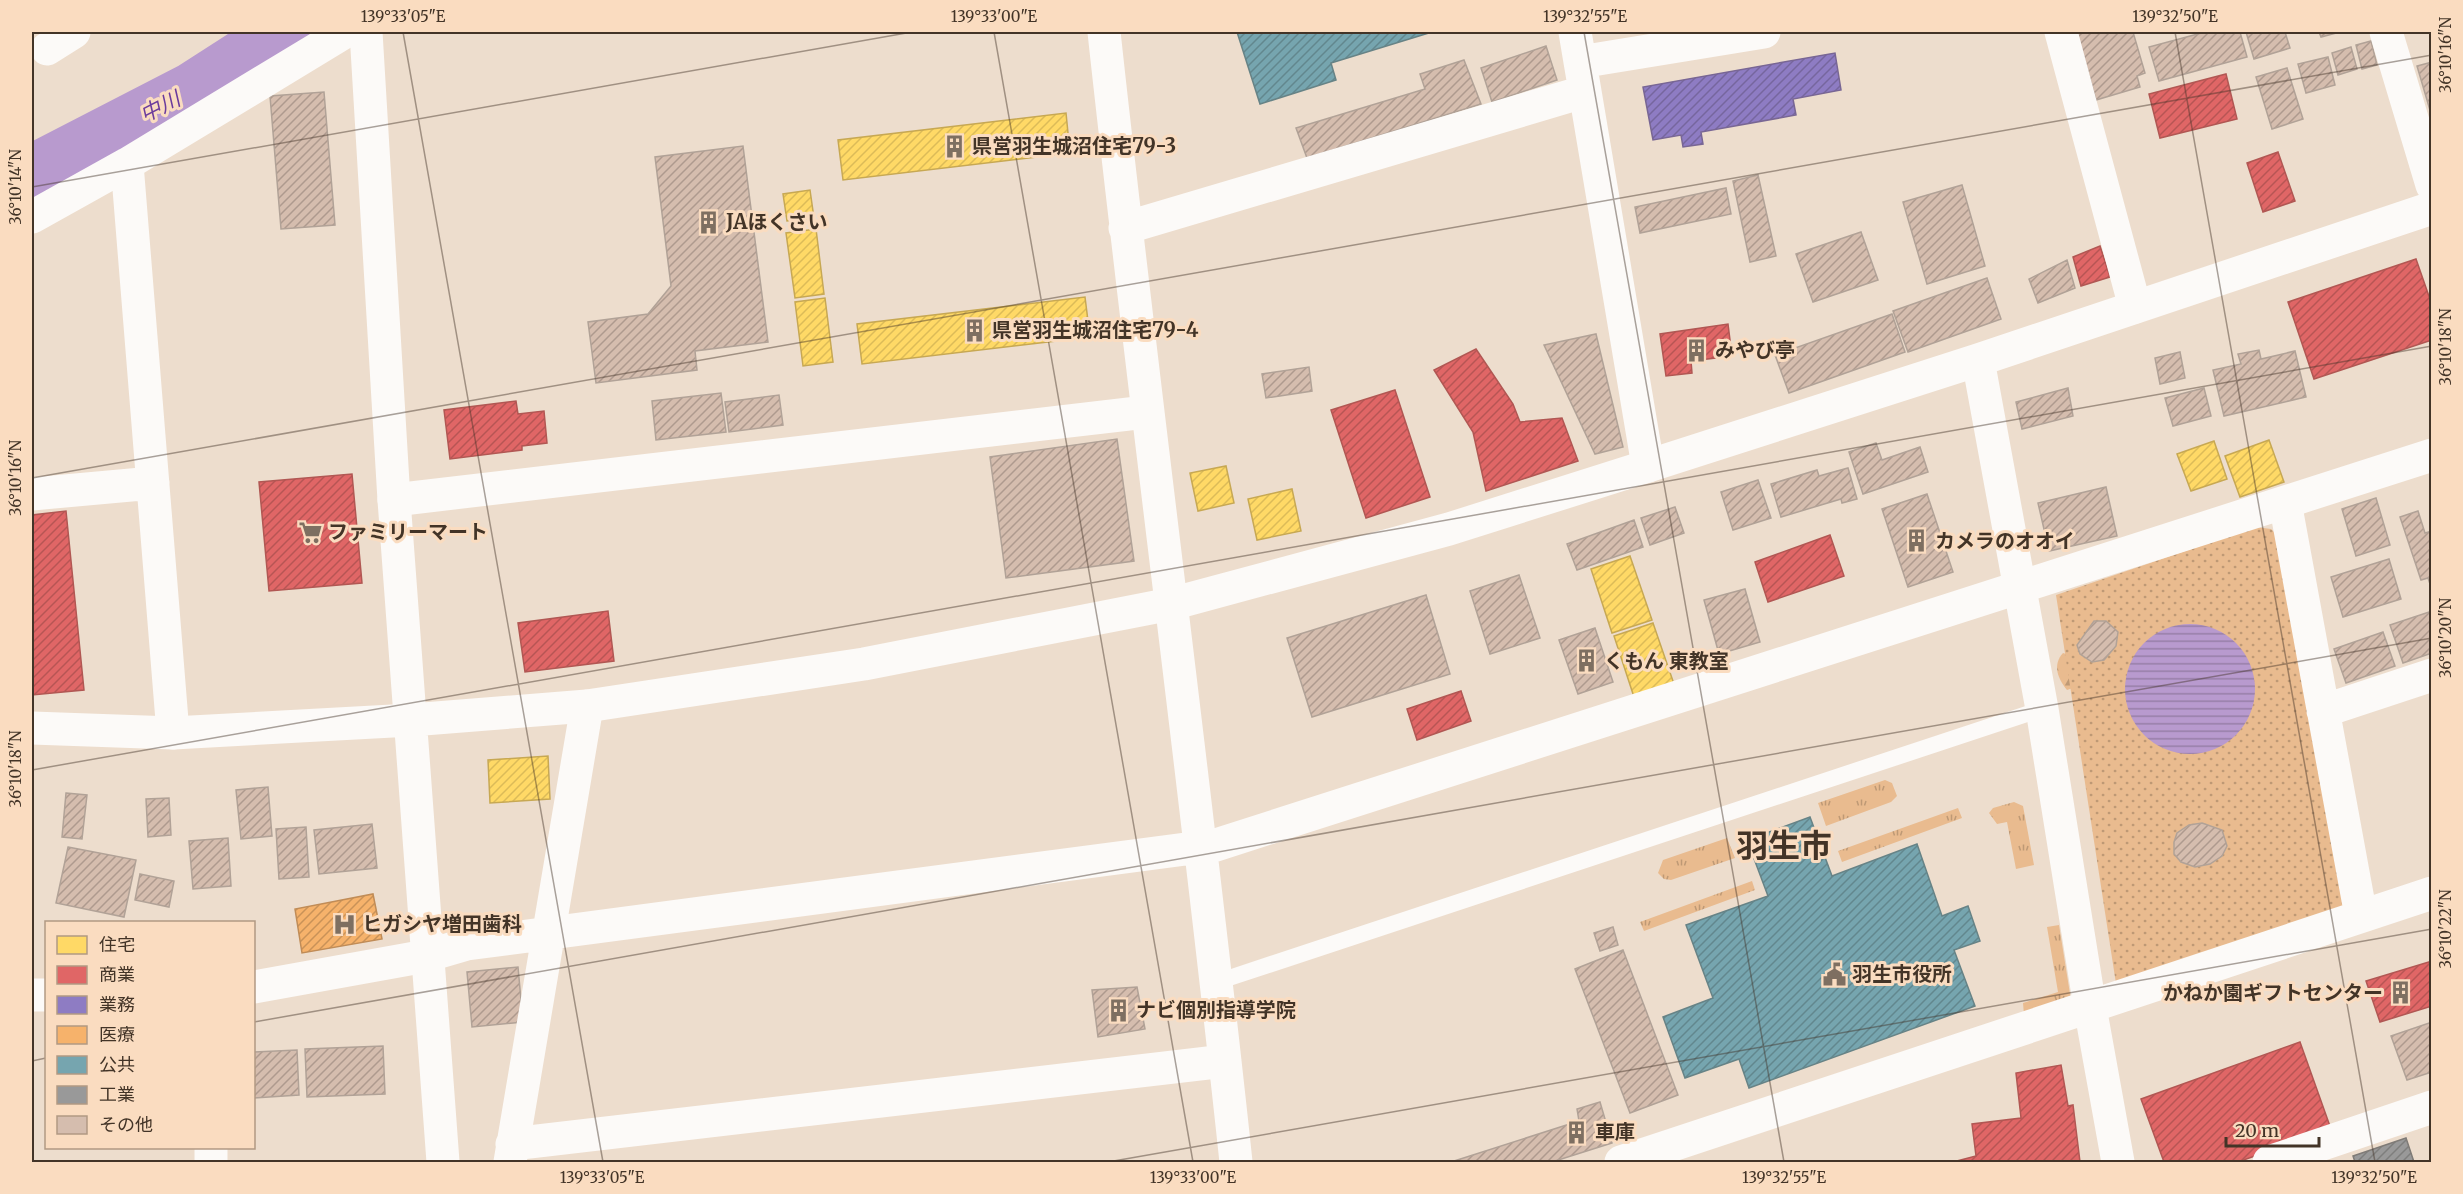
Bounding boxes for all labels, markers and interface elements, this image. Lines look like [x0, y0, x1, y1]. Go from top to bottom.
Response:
text: 139°33'05"E [361, 7, 446, 26]
text: 139°33'00"E [951, 7, 1038, 26]
text: 139°32'55"E [1543, 7, 1627, 26]
text: 139°32'50"E [2132, 7, 2218, 26]
text: 36°10'16"N [2436, 16, 2455, 93]
water label: 中川 [135, 84, 186, 128]
building icon: 県営羽生城沼住宅79-3 [941, 133, 967, 159]
place label: 県営羽生城沼住宅79-3 [972, 133, 1176, 158]
text: 36°10'14"N [6, 149, 25, 225]
building icon: JAほくさい [695, 209, 721, 235]
place label: JAほくさい [725, 209, 827, 234]
text: 36°10'18"N [2436, 308, 2455, 386]
building icon: 県営羽生城沼住宅79-4 [961, 317, 987, 343]
place label: 県営羽生城沼住宅79-4 [992, 317, 1199, 342]
building icon: みやび亭 [1684, 337, 1710, 363]
place label: みやび亭 [1715, 337, 1795, 362]
text: 36°10'16"N [6, 439, 25, 516]
supermarket icon: ファミリーマート [297, 519, 323, 545]
place label: ファミリーマート [328, 519, 488, 544]
building icon: カメラのオオイ [1904, 528, 1930, 554]
place label: カメラのオオイ [1935, 528, 2075, 553]
text: 36°10'20"N [2436, 598, 2455, 678]
building icon: くもん 東教室 [1573, 648, 1599, 674]
place label: くもん 東教室 [1604, 648, 1729, 673]
text: 36°10'18"N [6, 730, 25, 808]
district label: 羽生市 [1736, 826, 1832, 866]
text: 36°10'22"N [2436, 889, 2455, 969]
hospital icon: ヒガシヤ増田歯科 [331, 911, 357, 937]
place label: ヒガシヤ増田歯科 [362, 911, 522, 936]
legend [45, 921, 255, 1149]
text: 住宅 [99, 933, 135, 956]
public building icon: 羽生市役所 [1821, 961, 1847, 987]
place label: 羽生市役所 [1852, 961, 1952, 986]
text: 商業 [99, 963, 135, 986]
place label: かねか園ギフトセンター [2163, 980, 2383, 1005]
building icon: かねか園ギフトセンター [2388, 980, 2414, 1006]
text: 業務 [99, 993, 135, 1016]
building icon: ナビ個別指導学院 [1105, 997, 1131, 1023]
place label: ナビ個別指導学院 [1136, 997, 1296, 1022]
text: 医療 [99, 1023, 135, 1046]
text: 公共 [99, 1053, 135, 1076]
text: 工業 [99, 1083, 135, 1106]
scale bar [2226, 1110, 2319, 1148]
text: その他 [99, 1113, 153, 1136]
building icon: 車庫 [1564, 1119, 1590, 1145]
place label: 車庫 [1595, 1119, 1635, 1144]
text: 20 m [2235, 1119, 2279, 1142]
text: 139°33'05"E [560, 1168, 645, 1187]
text: 139°33'00"E [1150, 1168, 1237, 1187]
text: 139°32'55"E [1742, 1168, 1826, 1187]
text: 139°32'50"E [2331, 1168, 2417, 1187]

